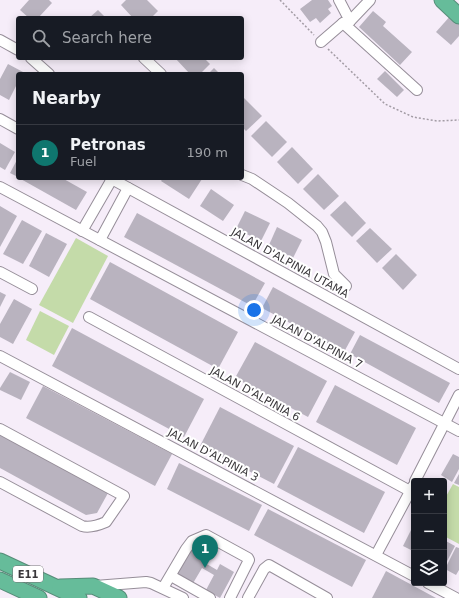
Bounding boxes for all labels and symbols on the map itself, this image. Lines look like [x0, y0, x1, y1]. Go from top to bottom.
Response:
street label: JALAN D'ALPINIA UTAMA [228, 225, 351, 301]
your location [244, 300, 264, 320]
street label: JALAN D'ALPINIA 7 [269, 312, 365, 371]
street label: JALAN D'ALPINIA 6 [207, 363, 302, 424]
street label: JALAN D'ALPINIA 3 [165, 425, 261, 484]
pin: 1 [192, 535, 218, 568]
road number: E11 [13, 566, 43, 582]

